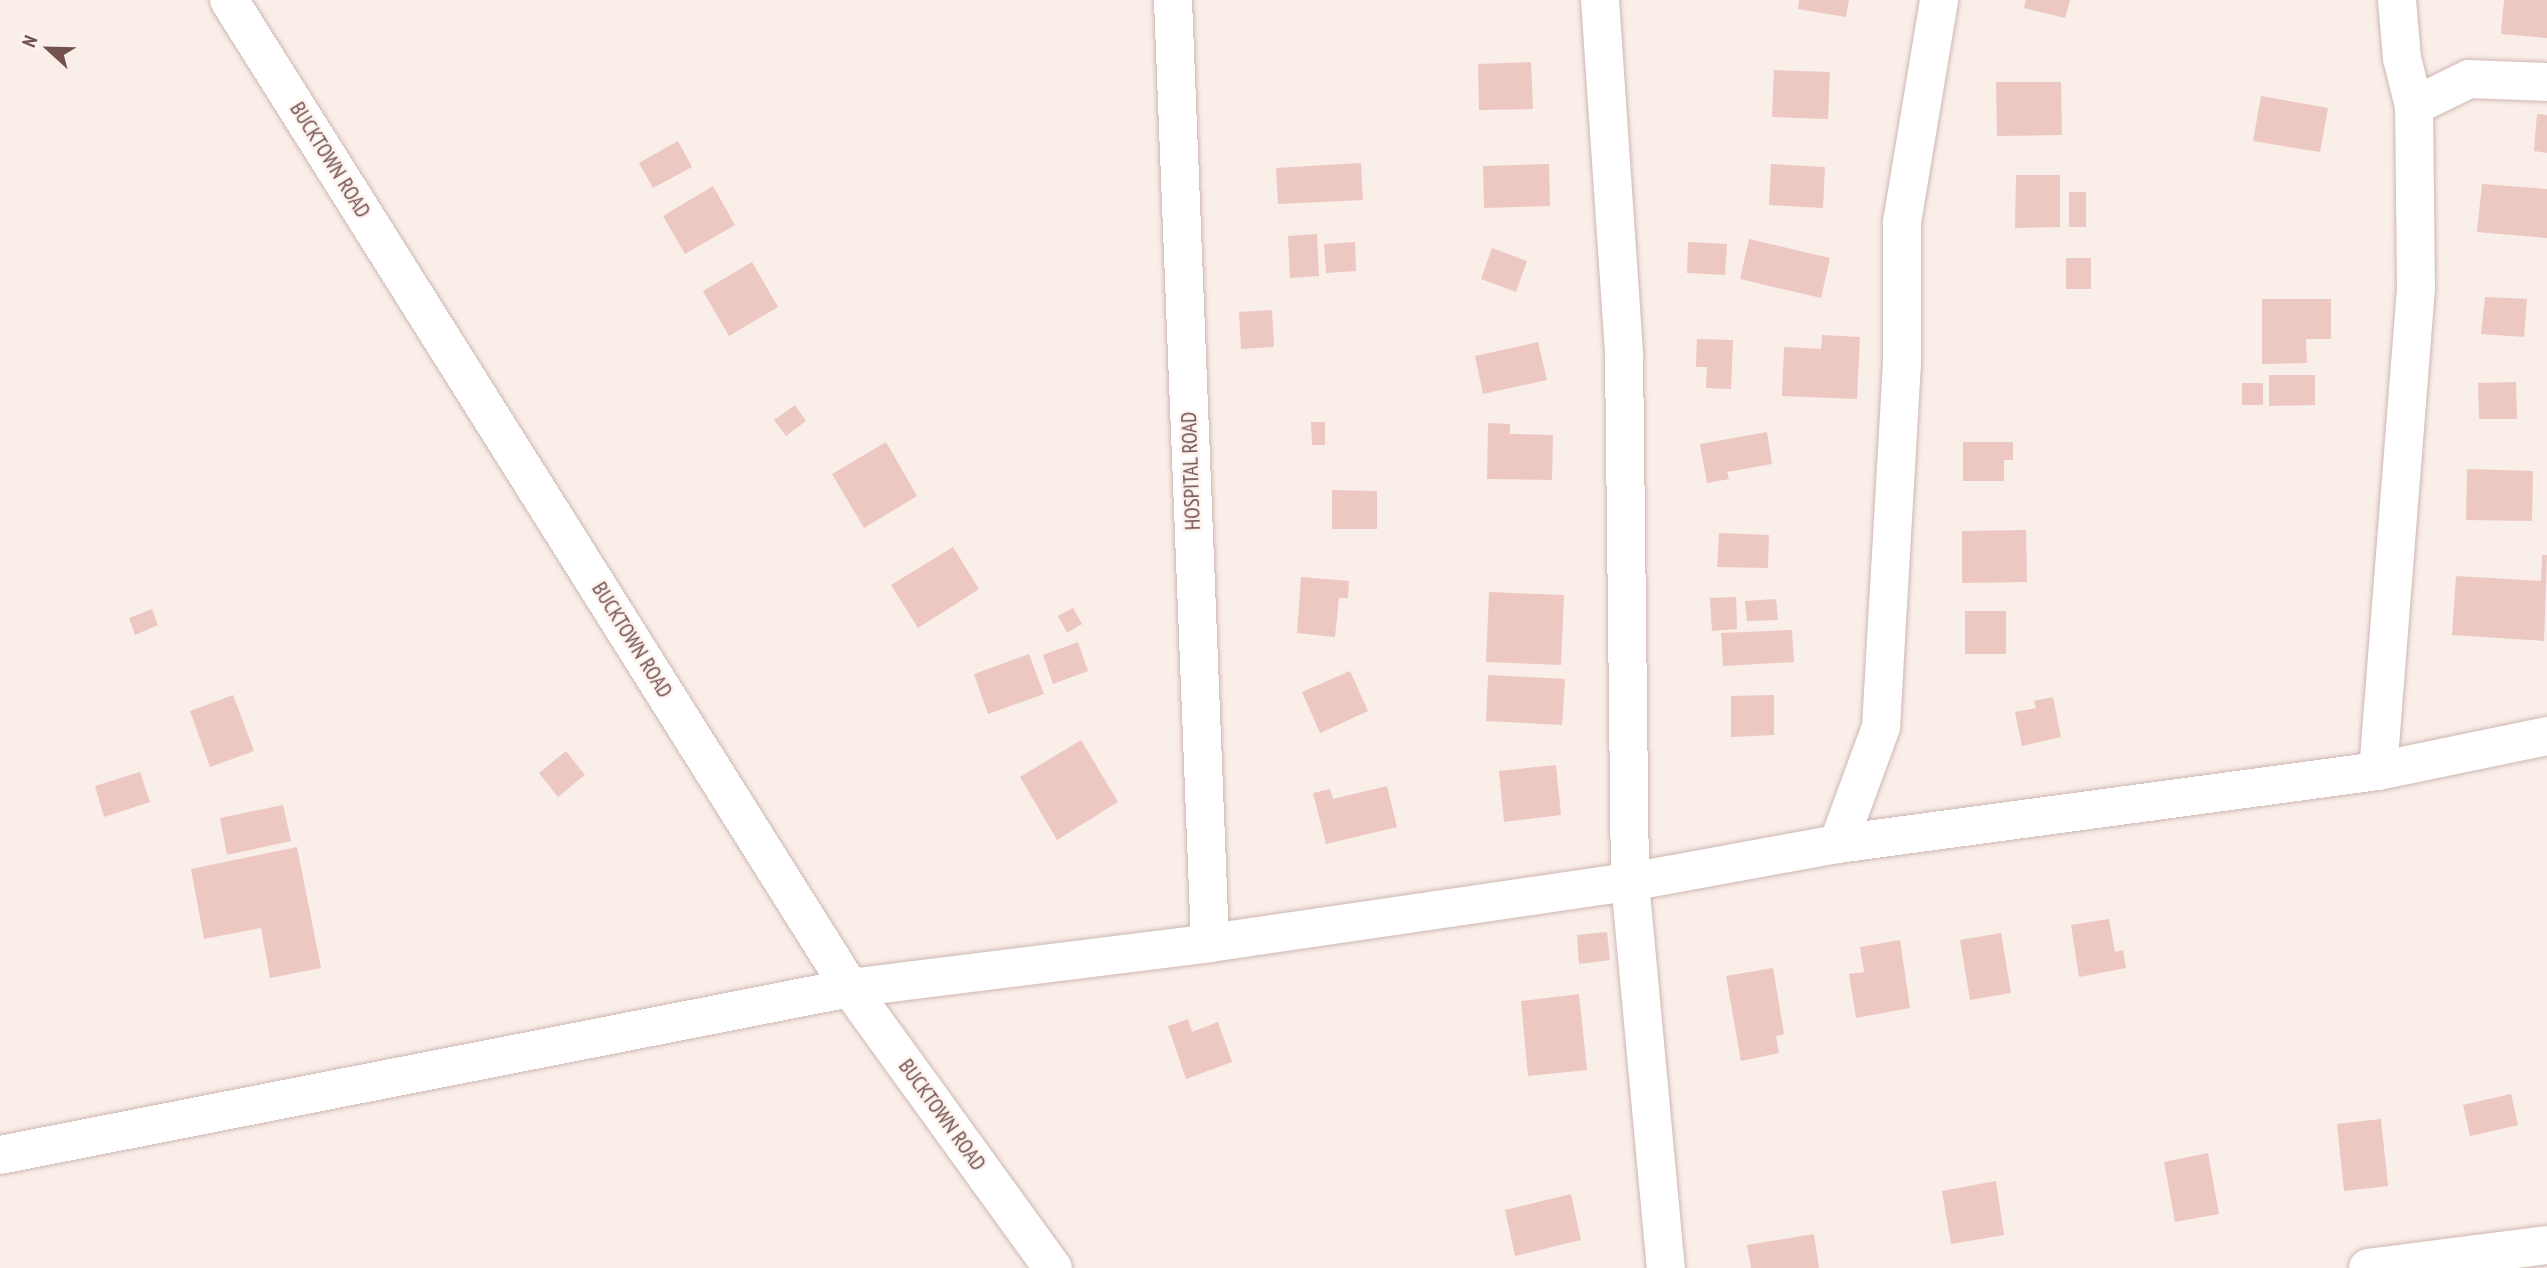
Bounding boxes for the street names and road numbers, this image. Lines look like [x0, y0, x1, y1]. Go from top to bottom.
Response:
street label: BUCKTOWN ROAD [285, 98, 375, 222]
street label: HOSPITAL ROAD [1176, 411, 1206, 531]
street label: BUCKTOWN ROAD [587, 578, 677, 702]
street label: BUCKTOWN ROAD [893, 1054, 991, 1176]

